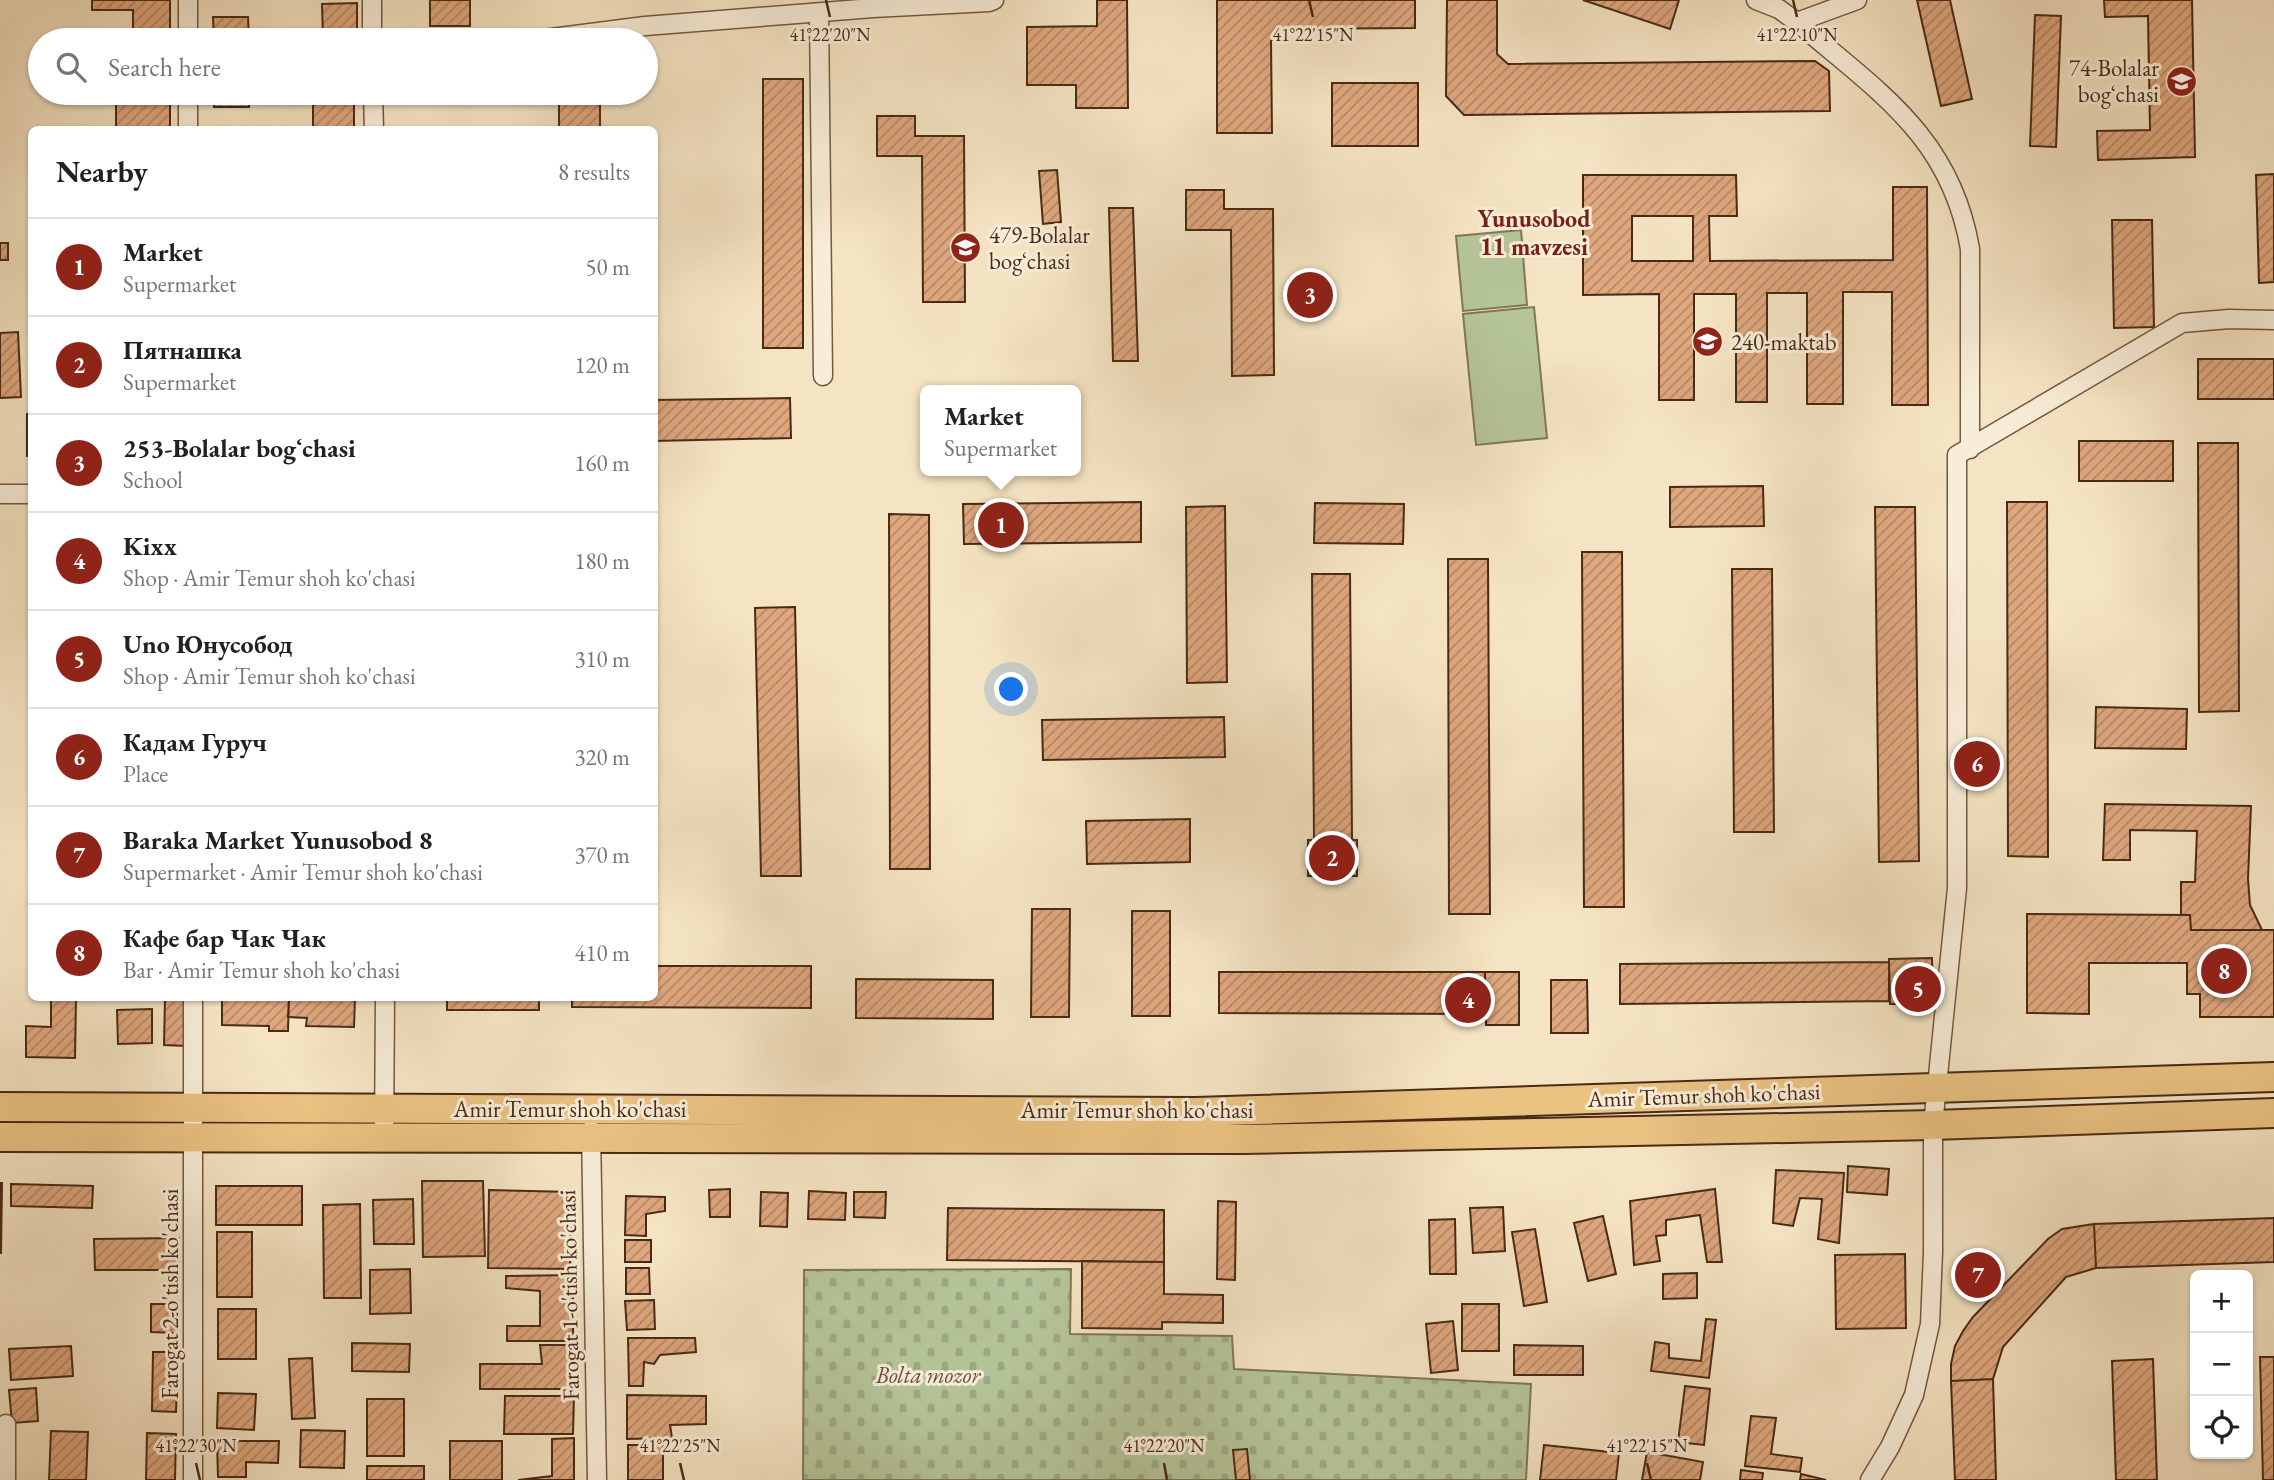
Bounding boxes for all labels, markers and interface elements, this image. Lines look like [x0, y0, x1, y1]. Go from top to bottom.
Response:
text: 41°22'20"N [790, 23, 871, 46]
text: 41°22'15"N [1273, 23, 1354, 46]
text: 41°22'10"N [1757, 23, 1838, 46]
search box [28, 28, 658, 105]
icon: search [52, 48, 90, 86]
text: Search here [108, 50, 221, 84]
place label: 74-Bolalar bogʻchasi [2069, 53, 2159, 109]
school or university icon: 74-Bolalar bogʻchasi [2165, 64, 2199, 98]
text: Nearby [56, 152, 148, 191]
text: 8 results [558, 157, 630, 187]
district label: Yunusobod 11 mavzesi [1478, 203, 1591, 262]
place label: 479-Bolalar bogʻchasi [989, 220, 1090, 276]
school or university icon: 479-Bolalar bogʻchasi [949, 231, 983, 265]
text: Market [123, 235, 203, 269]
text: 1 [73, 252, 85, 282]
text: 50 m [585, 252, 630, 282]
text: Supermarket [123, 269, 236, 299]
pin: 3 [1287, 269, 1333, 321]
school or university icon: 240-maktab [1691, 325, 1725, 359]
place label: 240-maktab [1731, 327, 1837, 357]
text: Пятнашка [123, 333, 242, 367]
text: 2 [73, 350, 85, 380]
text: 120 m [574, 350, 630, 380]
text: Supermarket [123, 367, 236, 397]
popup [920, 385, 1081, 476]
text: Market [944, 399, 1024, 433]
text: 253-Bolalar bogʻchasi [123, 431, 356, 465]
text: Supermarket [944, 433, 1057, 463]
text: 3 [73, 448, 85, 478]
text: 160 m [574, 448, 630, 478]
text: School [123, 465, 183, 495]
pin: 1 [978, 499, 1024, 551]
text: Kixx [123, 529, 177, 563]
text: 4 [73, 546, 85, 576]
text: 180 m [574, 546, 630, 576]
text: Shop · Amir Temur shoh ko'chasi [123, 563, 416, 593]
text: Uno Юнусобод [123, 627, 293, 661]
text: 5 [73, 644, 85, 674]
text: 310 m [574, 644, 630, 674]
text: Shop · Amir Temur shoh ko'chasi [123, 661, 416, 691]
your location [994, 672, 1028, 706]
text: Кадам Гуруч [123, 725, 267, 759]
pin: 6 [1954, 738, 2000, 790]
text: 6 [73, 742, 85, 772]
text: 320 m [574, 742, 630, 772]
text: Place [123, 759, 168, 789]
text: Baraka Market Yunusobod 8 [123, 823, 433, 857]
pin: 2 [1309, 832, 1355, 884]
text: 7 [73, 840, 85, 870]
text: 370 m [574, 840, 630, 870]
text: Supermarket · Amir Temur shoh ko'chasi [123, 857, 483, 887]
text: Кафе бар Чак Чак [123, 921, 326, 955]
text: 8 [73, 938, 85, 968]
text: 410 m [574, 938, 630, 968]
pin: 8 [2201, 945, 2247, 997]
text: Bar · Amir Temur shoh ko'chasi [123, 955, 400, 985]
pin: 5 [1895, 963, 1941, 1015]
pin: 4 [1445, 974, 1491, 1026]
street label: Amir Temur shoh ko'chasi [1586, 1076, 1821, 1114]
street label: Amir Temur shoh ko'chasi [453, 1094, 687, 1124]
street label: Amir Temur shoh ko'chasi [1020, 1095, 1254, 1125]
street label: Farogat 2-o'tish ko'chasi [155, 1188, 185, 1399]
street label: Farogat 1-o'tish ko'chasi [552, 1189, 586, 1401]
pin: 7 [1955, 1249, 2001, 1301]
map controls [2190, 1270, 2253, 1459]
button: + [2190, 1270, 2253, 1333]
button: − [2190, 1333, 2253, 1396]
park label: Bolta mozor [875, 1360, 981, 1390]
button: locate [2190, 1396, 2253, 1459]
text: 41°22'30"N [156, 1434, 237, 1457]
text: 41°22'25"N [640, 1434, 721, 1457]
text: 41°22'20"N [1124, 1434, 1205, 1457]
text: 41°22'15"N [1607, 1434, 1688, 1457]

